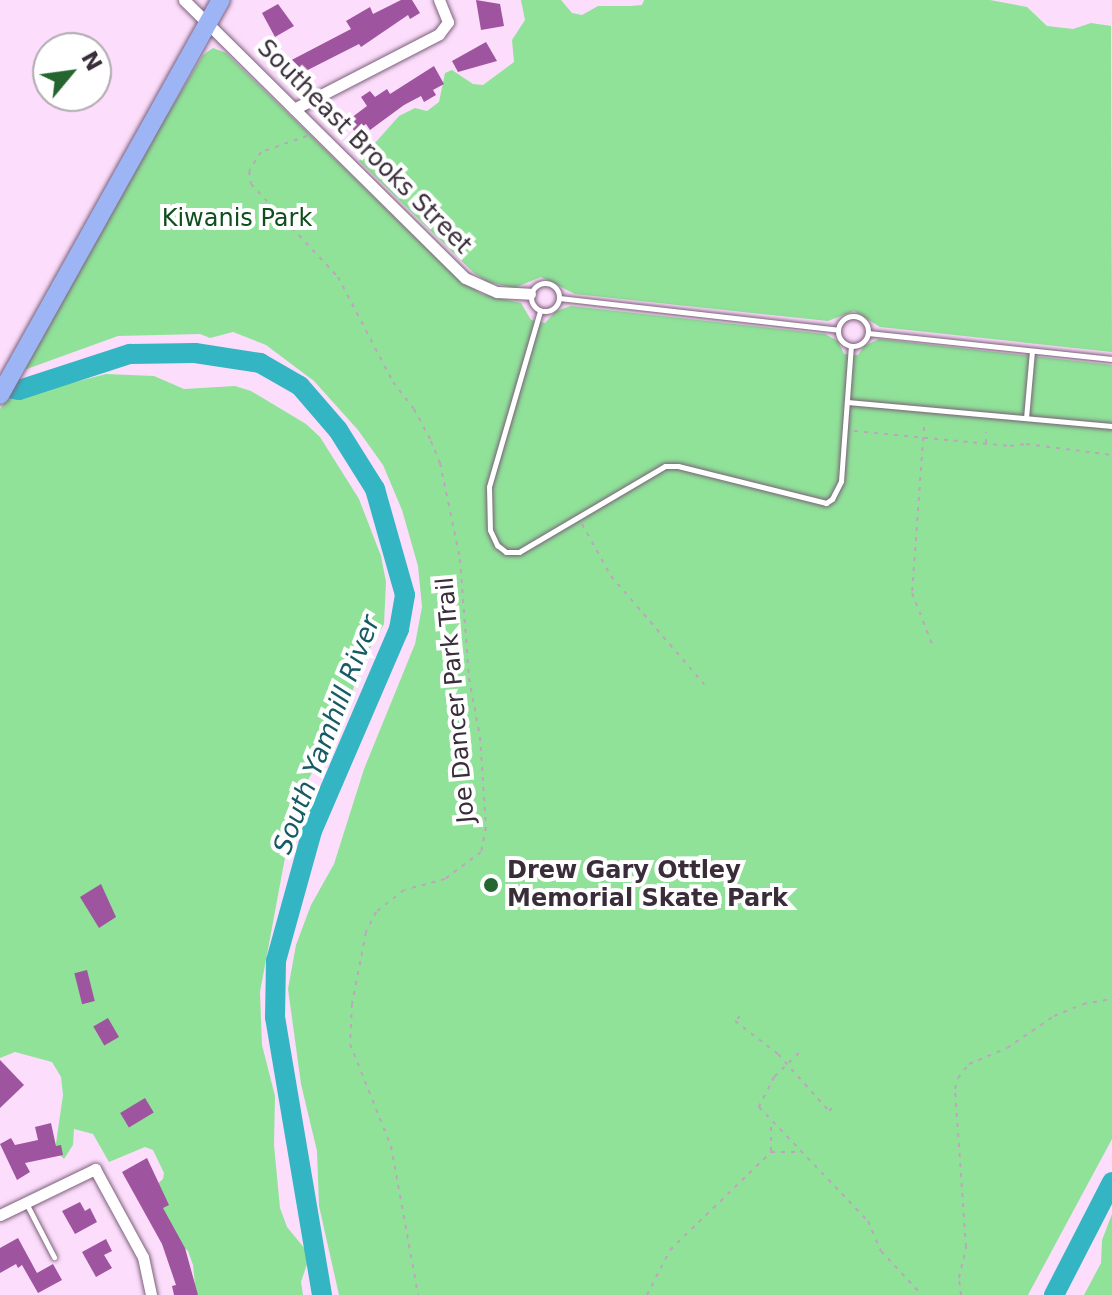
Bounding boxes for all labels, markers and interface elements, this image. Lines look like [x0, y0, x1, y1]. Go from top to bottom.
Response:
north arrow [32, 32, 112, 112]
street label: Southeast Brooks Street [251, 34, 477, 260]
text: N [76, 47, 107, 75]
park label: Kiwanis Park [162, 205, 312, 233]
street label: Joe Dancer Park Trail [431, 576, 481, 824]
water label: South Yamhill River [267, 612, 387, 858]
place label: Drew Gary Ottley Memorial Skate Park [507, 857, 788, 913]
marker: Drew Gary Ottley Memorial Skate Park [482, 876, 500, 894]

